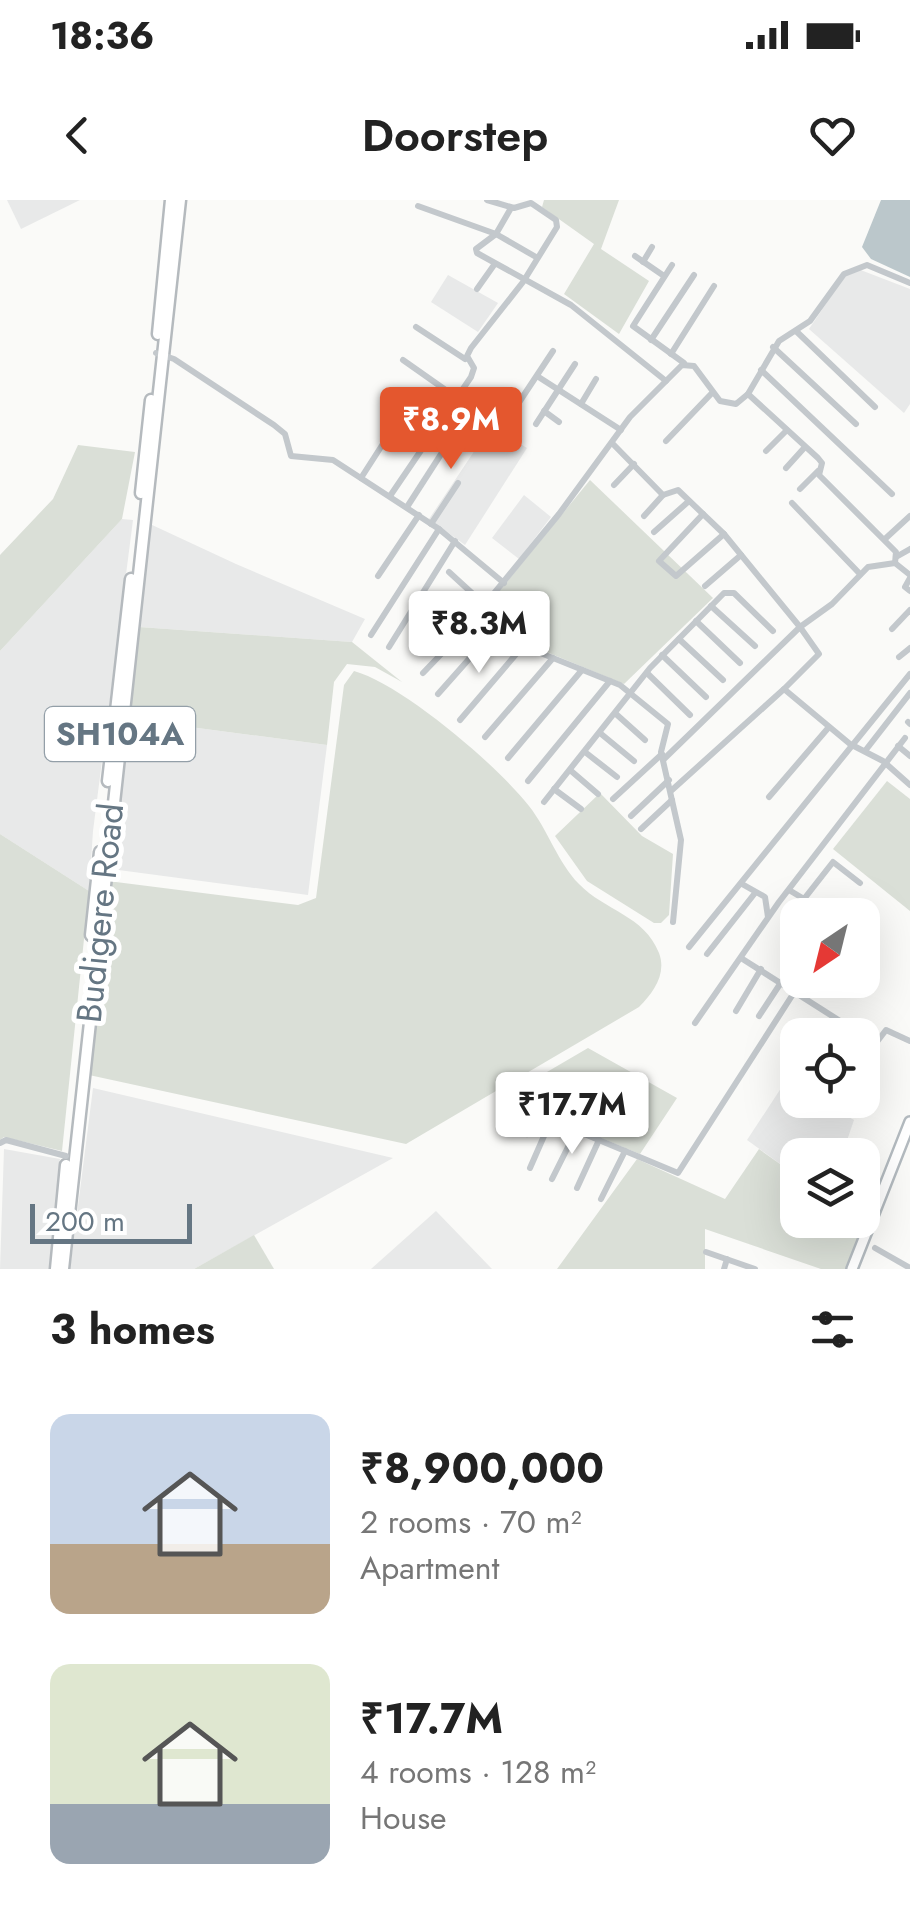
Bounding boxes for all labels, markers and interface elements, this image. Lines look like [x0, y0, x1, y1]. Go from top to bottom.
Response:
text: 18:36 [50, 8, 154, 63]
text: Doorstep [362, 103, 548, 168]
icon: back [50, 108, 105, 163]
icon: heart [805, 108, 860, 163]
pin: ₹8.9M [381, 387, 521, 472]
text: ₹8.9M [402, 396, 500, 442]
pin: ₹8.3M [409, 591, 549, 676]
text: ₹8.3M [431, 600, 527, 646]
road number: SH104A [45, 707, 195, 761]
street label: Budigere Road [64, 801, 136, 1025]
north arrow [780, 898, 880, 998]
map controls [780, 898, 880, 1238]
button: locate [780, 1018, 880, 1118]
pin: ₹17.7M [491, 1072, 653, 1157]
text: ₹17.7M [518, 1081, 626, 1127]
button: layers [780, 1138, 880, 1238]
scale bar [30, 1199, 192, 1244]
text: 200 m [45, 1201, 125, 1242]
text: 3 homes [50, 1299, 215, 1360]
icon: filters [805, 1302, 860, 1357]
text: ₹8,900,000 [360, 1438, 604, 1499]
icon: home [130, 1454, 250, 1574]
text: 2 rooms · 70 m² [360, 1499, 582, 1545]
text: Apartment [360, 1545, 499, 1591]
text: ₹17.7M [360, 1688, 503, 1749]
icon: home [130, 1704, 250, 1824]
text: 4 rooms · 128 m² [360, 1749, 596, 1795]
text: House [360, 1795, 447, 1841]

